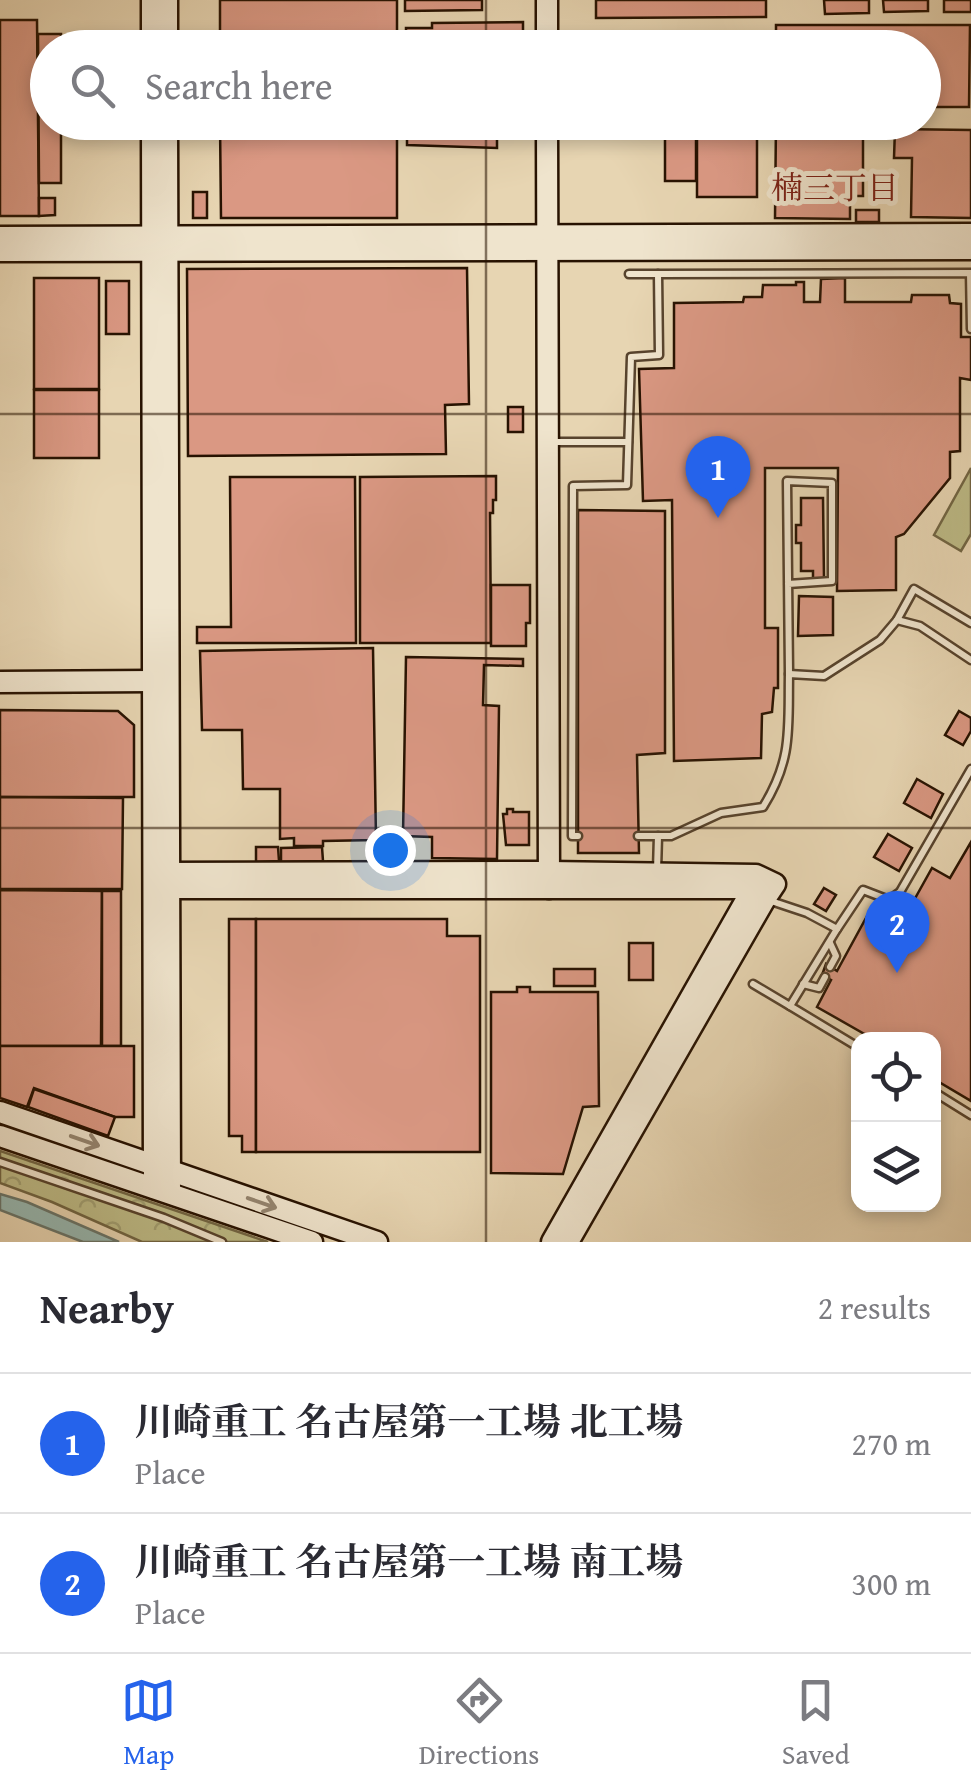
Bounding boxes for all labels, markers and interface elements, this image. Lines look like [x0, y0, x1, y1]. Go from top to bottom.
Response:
search box [30, 30, 941, 140]
text: Search here [145, 57, 333, 113]
icon: search [65, 58, 120, 113]
district label: 楠三丁目 [771, 164, 899, 211]
pin: 1 [686, 436, 750, 518]
your location [365, 825, 416, 876]
pin: 2 [864, 890, 930, 973]
map controls [851, 1032, 941, 1212]
button: locate [851, 1032, 941, 1122]
button: layers [851, 1122, 941, 1212]
one-way arrow [69, 1133, 100, 1151]
one-way arrow [245, 1195, 277, 1213]
text: Nearby [40, 1277, 174, 1338]
text: 2 results [818, 1284, 931, 1331]
text: 川崎重工 名古屋第一工場 北工場 [135, 1393, 684, 1449]
text: 1 [64, 1420, 81, 1467]
text: 270 m [852, 1420, 931, 1467]
text: Place [135, 1449, 206, 1496]
text: 川崎重工 名古屋第一工場 南工場 [135, 1533, 684, 1589]
text: 2 [64, 1560, 81, 1607]
text: 300 m [852, 1560, 931, 1607]
text: Place [135, 1589, 206, 1636]
tab: Map [121, 1673, 176, 1774]
tab: Directions [419, 1673, 539, 1774]
tab: Saved [782, 1673, 850, 1774]

